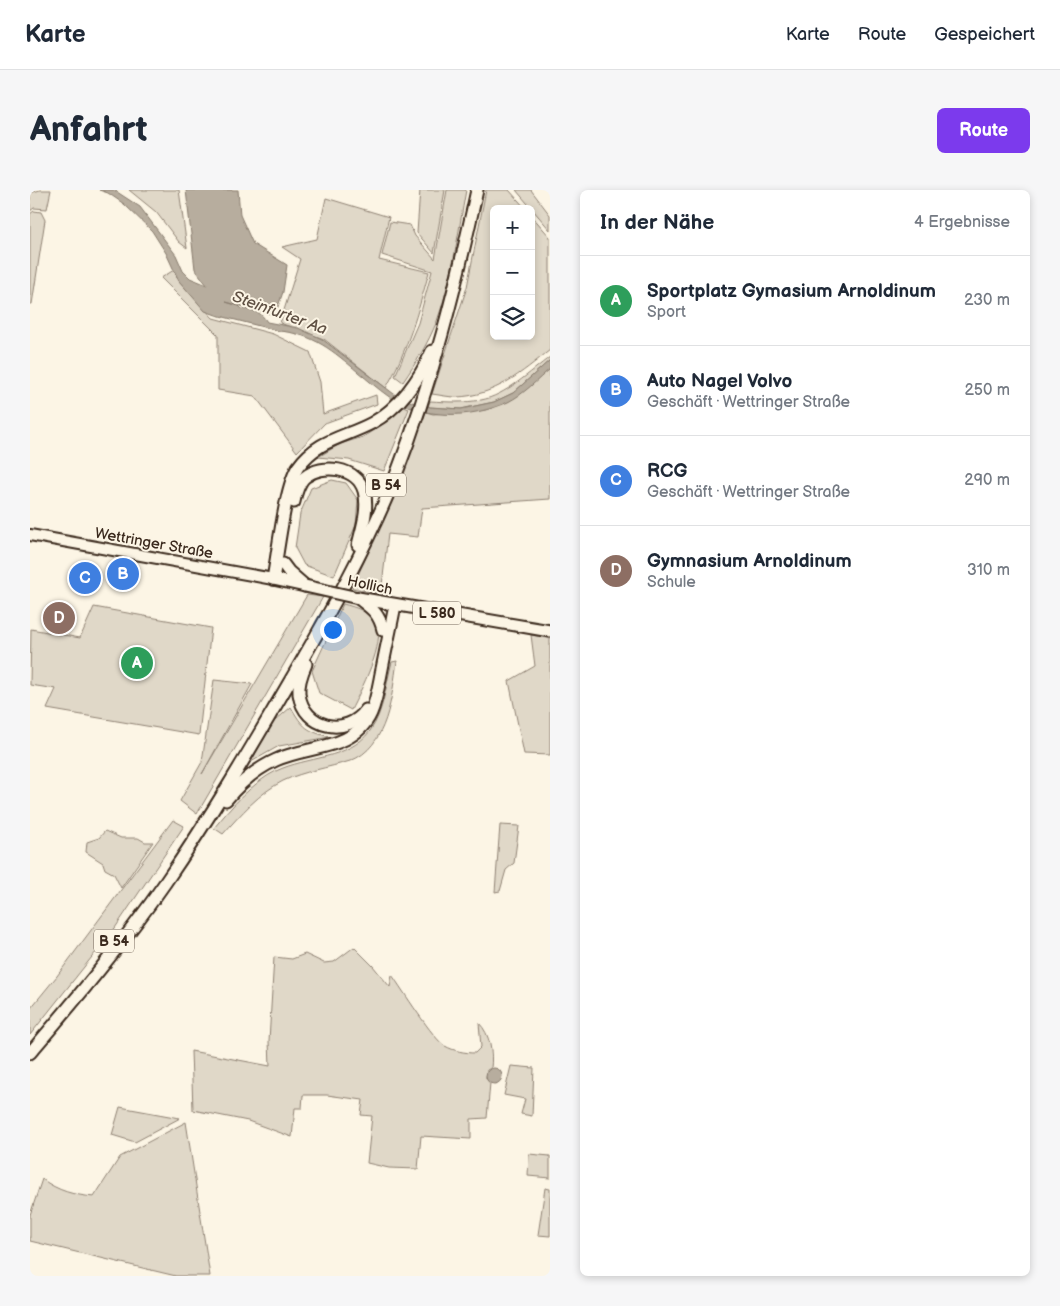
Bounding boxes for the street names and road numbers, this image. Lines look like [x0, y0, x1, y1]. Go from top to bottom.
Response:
road number: B 54 [366, 474, 406, 496]
street label: Wettringer Straße [93, 524, 215, 563]
street label: Hollich [345, 571, 394, 600]
road number: L 580 [413, 602, 461, 624]
road number: B 54 [94, 929, 134, 952]

